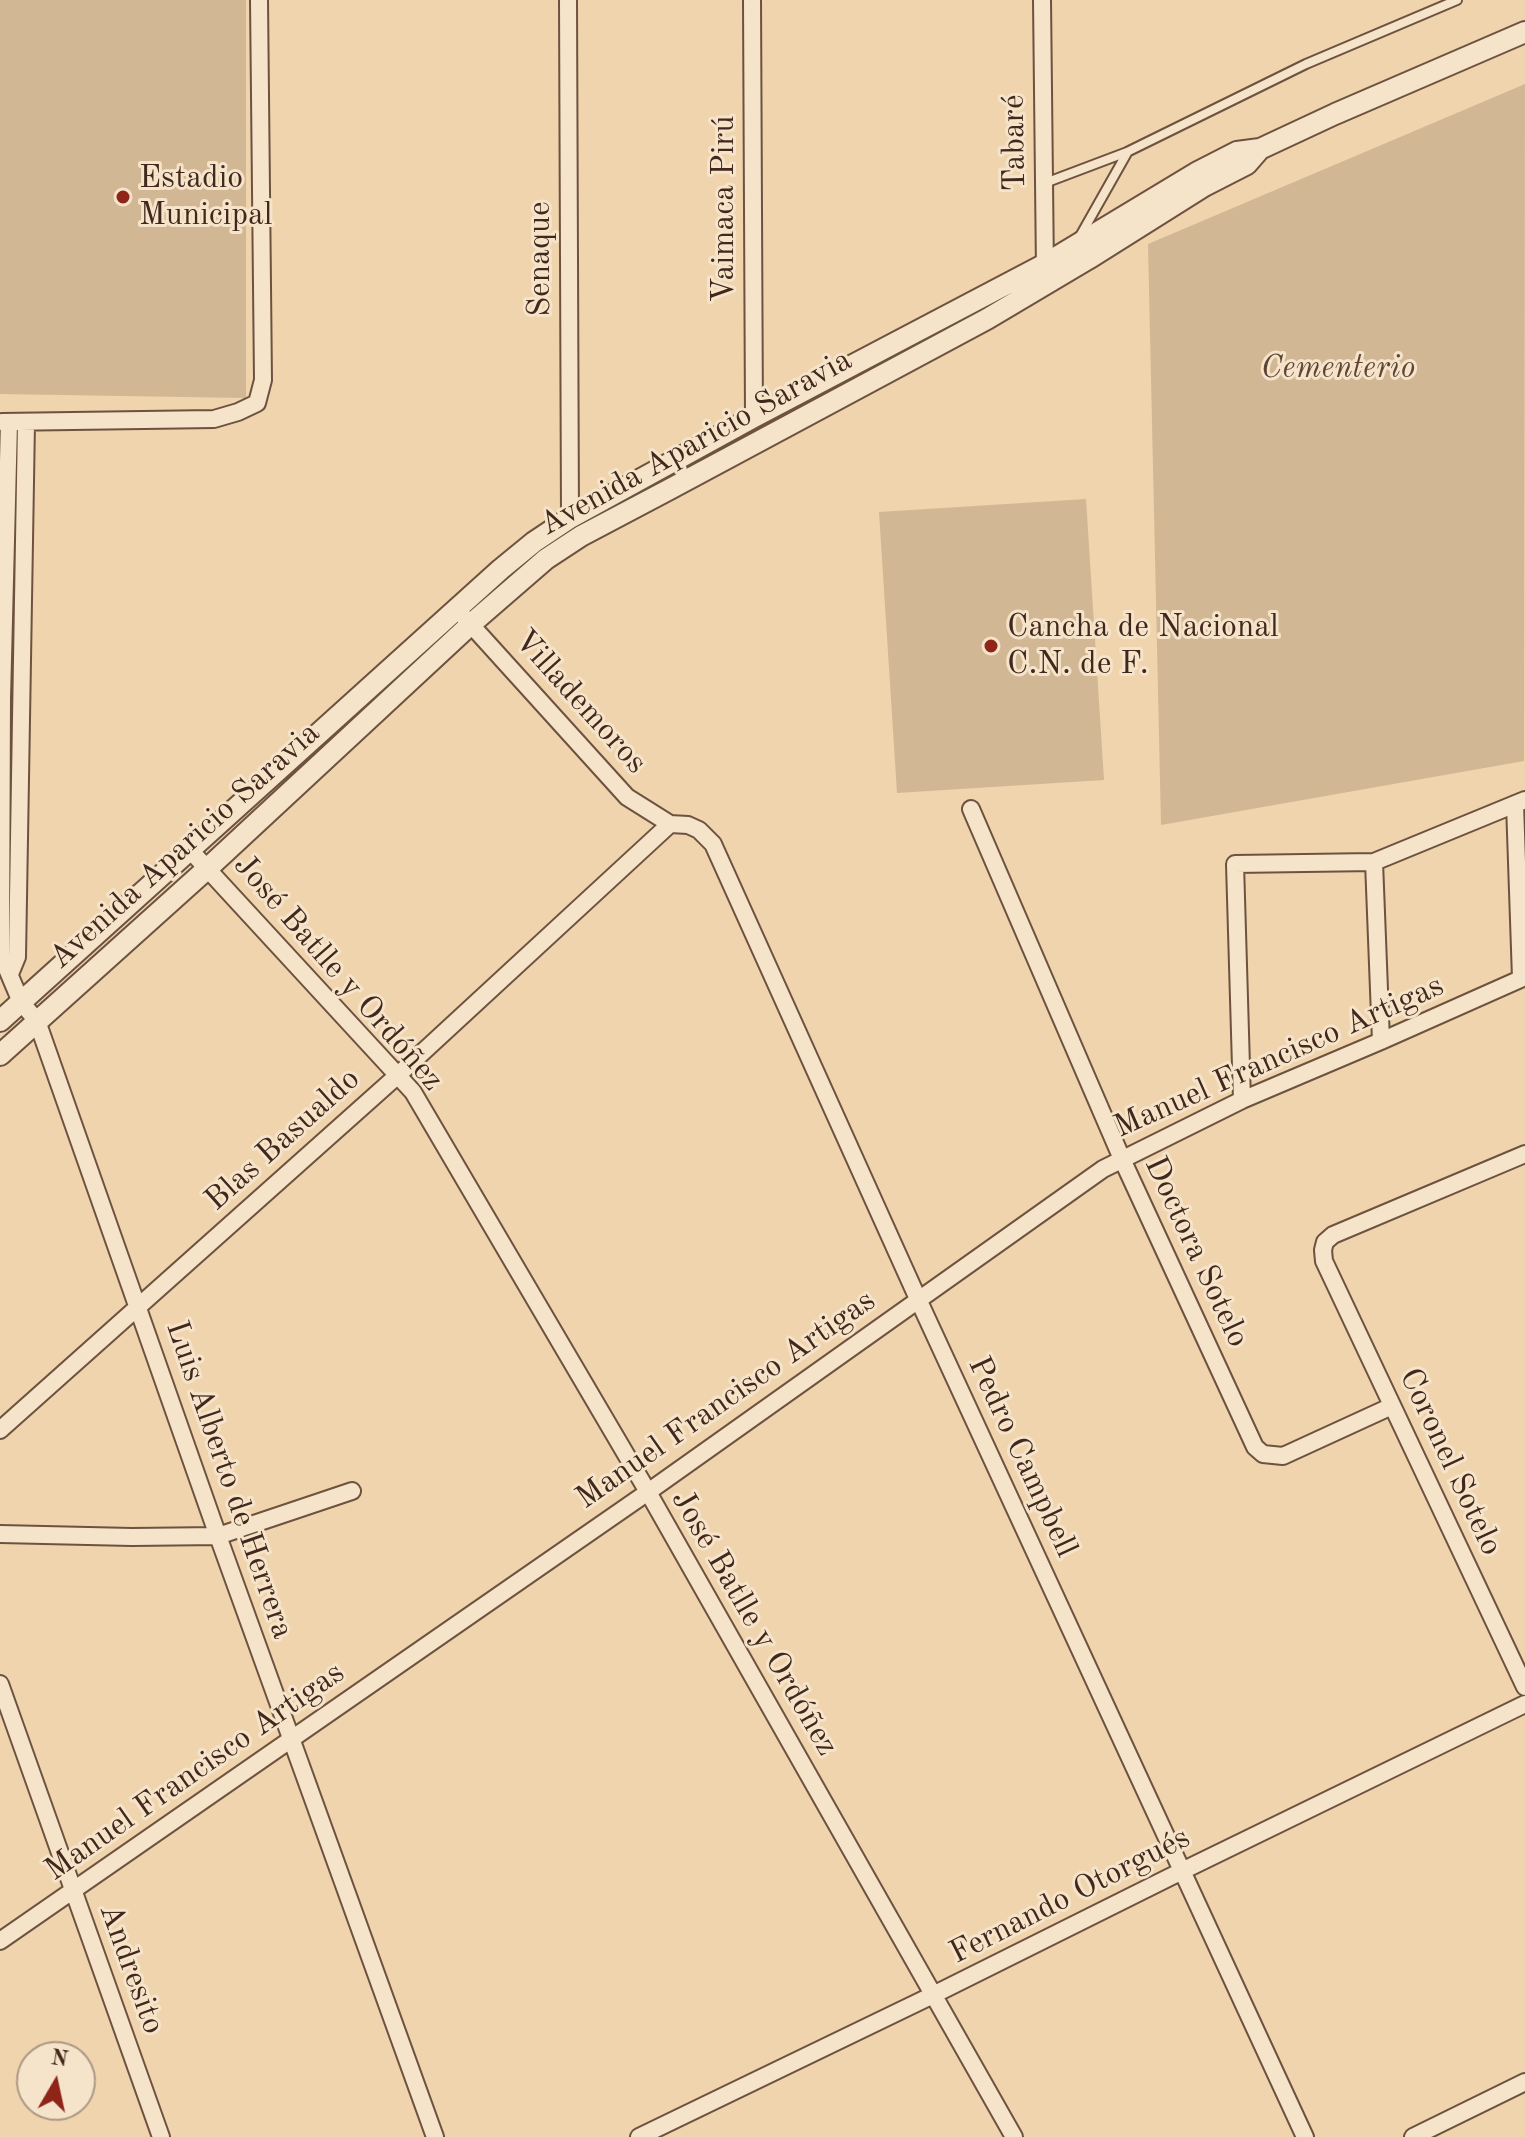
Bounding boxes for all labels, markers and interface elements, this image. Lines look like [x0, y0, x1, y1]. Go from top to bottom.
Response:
street label: Tabaré [995, 94, 1035, 192]
street label: Vaimaca Pirú [706, 115, 744, 303]
place label: Estadio Municipal [139, 160, 272, 235]
marker: Estadio Municipal [114, 188, 132, 206]
street label: Senaque [522, 201, 560, 317]
street label: Avenida Aparicio Saravia [533, 341, 859, 545]
park label: Cementerio [1261, 350, 1415, 388]
place label: Cancha de Nacional C.N. de F. [1007, 609, 1279, 684]
street label: Villademoros [505, 622, 655, 782]
marker: Cancha de Nacional C.N. de F. [982, 637, 1000, 655]
street label: Avenida Aparicio Saravia [42, 714, 328, 978]
street label: José Batlle y Ordóñez [225, 847, 451, 1099]
street label: Manuel Francisco Artigas [1108, 967, 1450, 1147]
street label: Blas Basualdo [198, 1060, 368, 1220]
street label: Doctora Sotelo [1135, 1151, 1257, 1353]
street label: Manuel Francisco Artigas [569, 1282, 883, 1518]
street label: Luis Alberto de Herrera [157, 1316, 301, 1644]
street label: Pedro Campbell [959, 1351, 1085, 1563]
street label: Coronel Sotelo [1390, 1362, 1510, 1562]
street label: José Batlle y Ordóñez [662, 1483, 846, 1763]
street label: Manuel Francisco Artigas [38, 1654, 352, 1890]
street label: Fernando Otorgués [943, 1819, 1197, 1973]
street label: Andresito [90, 1899, 172, 2039]
north arrow [16, 2041, 96, 2121]
text: N [49, 2047, 69, 2071]

